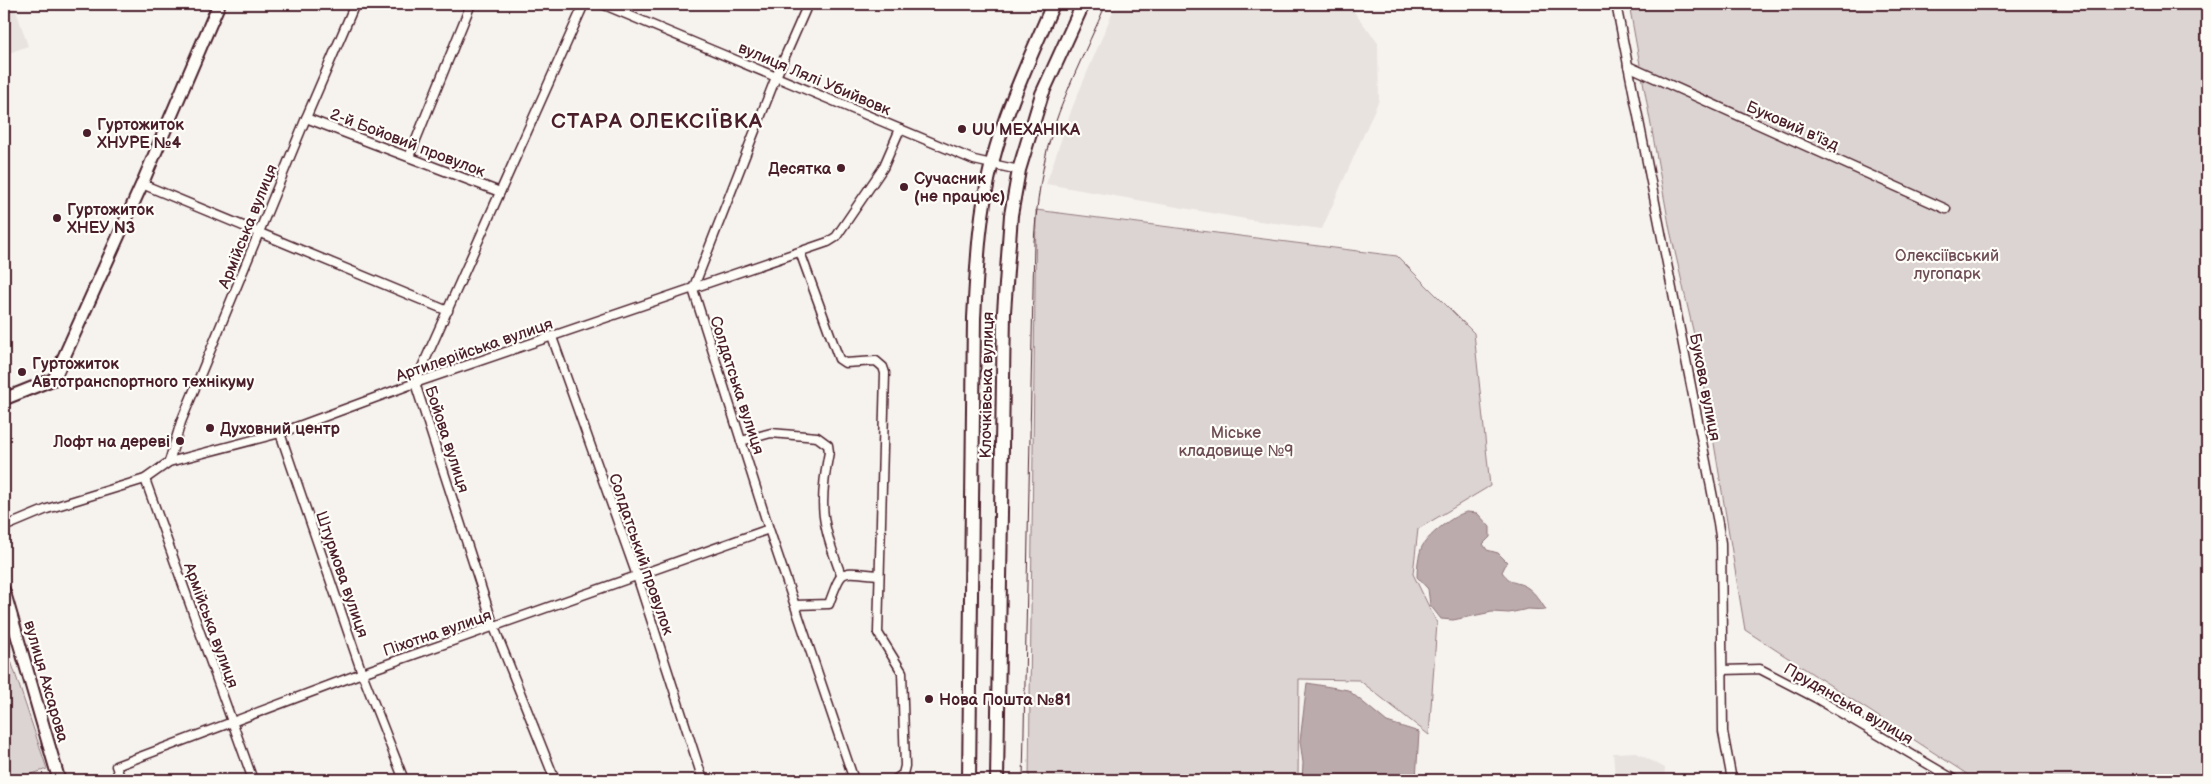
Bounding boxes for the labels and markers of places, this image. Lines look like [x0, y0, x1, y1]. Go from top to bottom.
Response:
place label: Гуртожиток ХНУРЕ №4 [96, 116, 184, 153]
place label: UU МЕХАНІКА [972, 121, 1081, 140]
marker: UU МЕХАНІКА [956, 123, 968, 135]
marker: Гуртожиток ХНУРЕ №4 [81, 127, 93, 139]
place label: Десятка [768, 160, 832, 179]
marker: Десятка [835, 162, 847, 174]
place label: Сучасник (не працює) [914, 170, 1005, 207]
marker: Сучасник (не працює) [898, 181, 910, 193]
place label: Гуртожиток ХНЕУ N3 [66, 201, 154, 238]
marker: Гуртожиток ХНЕУ N3 [51, 212, 63, 224]
place label: Гуртожиток Автотранспортного технікуму [31, 355, 254, 392]
marker: Гуртожиток Автотранспортного технікуму [16, 366, 28, 378]
place label: Духовний центр [220, 420, 341, 439]
marker: Духовний центр [204, 422, 216, 434]
place label: Лофт на дереві [52, 433, 170, 452]
marker: Лофт на дереві [174, 435, 186, 447]
place label: Нова Пошта №81 [939, 691, 1071, 710]
marker: Нова Пошта №81 [923, 693, 935, 705]

